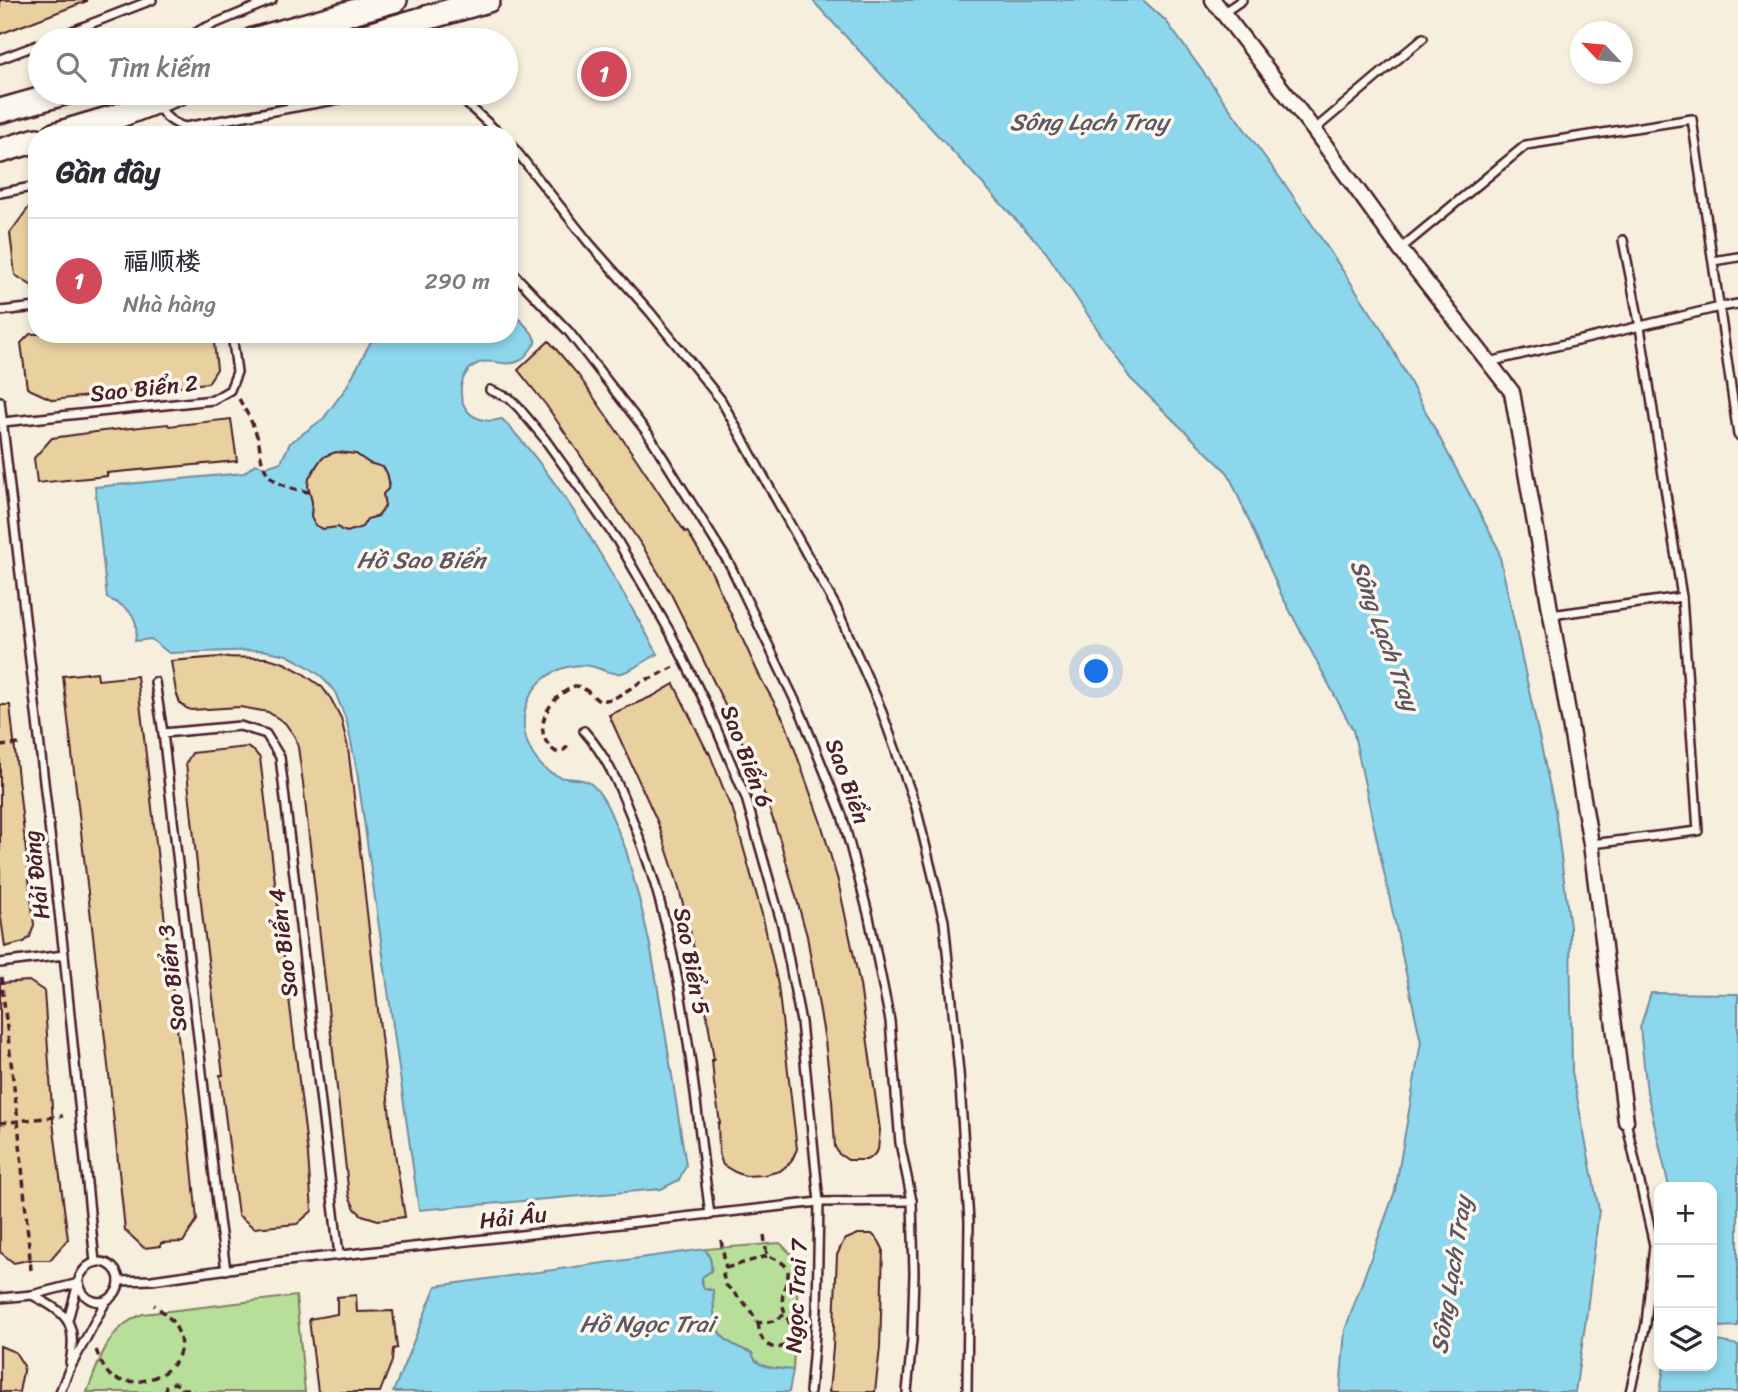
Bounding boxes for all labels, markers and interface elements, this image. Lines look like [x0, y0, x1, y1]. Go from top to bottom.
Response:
north arrow [1570, 21, 1633, 84]
search box [28, 28, 518, 105]
text: Tìm kiếm [108, 44, 211, 90]
icon: search [52, 48, 90, 86]
pin: 1 [581, 48, 627, 100]
water label: Sông Lạch Tray [1010, 101, 1172, 143]
text: Gần đây [56, 145, 160, 199]
text: 福顺楼 [123, 238, 201, 284]
text: 1 [74, 261, 84, 302]
text: 290 m [424, 261, 490, 302]
text: Nhà hàng [123, 284, 216, 325]
street label: Sao Biển 2 [88, 362, 200, 415]
water label: Hồ Sao Biển [357, 539, 488, 581]
water label: Sông Lạch Tray [1338, 553, 1433, 720]
your location [1079, 654, 1113, 688]
street label: Sao Biển 6 [708, 698, 785, 814]
street label: Sao Biển [813, 732, 882, 830]
street label: Hải Đăng [11, 828, 62, 922]
street label: Sao Biển 4 [256, 886, 311, 1000]
street label: Sao Biển 5 [661, 904, 722, 1019]
street label: Sao Biển 3 [146, 922, 199, 1034]
map controls [1654, 1182, 1717, 1371]
button: + [1654, 1182, 1717, 1245]
water label: Sông Lạch Tray [1418, 1190, 1485, 1357]
street label: Hải Âu [477, 1194, 549, 1241]
street label: Ngọc Trai 7 [773, 1236, 820, 1354]
button: − [1654, 1245, 1717, 1308]
water label: Hồ Ngọc Trai [580, 1303, 719, 1345]
button: layers [1654, 1308, 1717, 1371]

